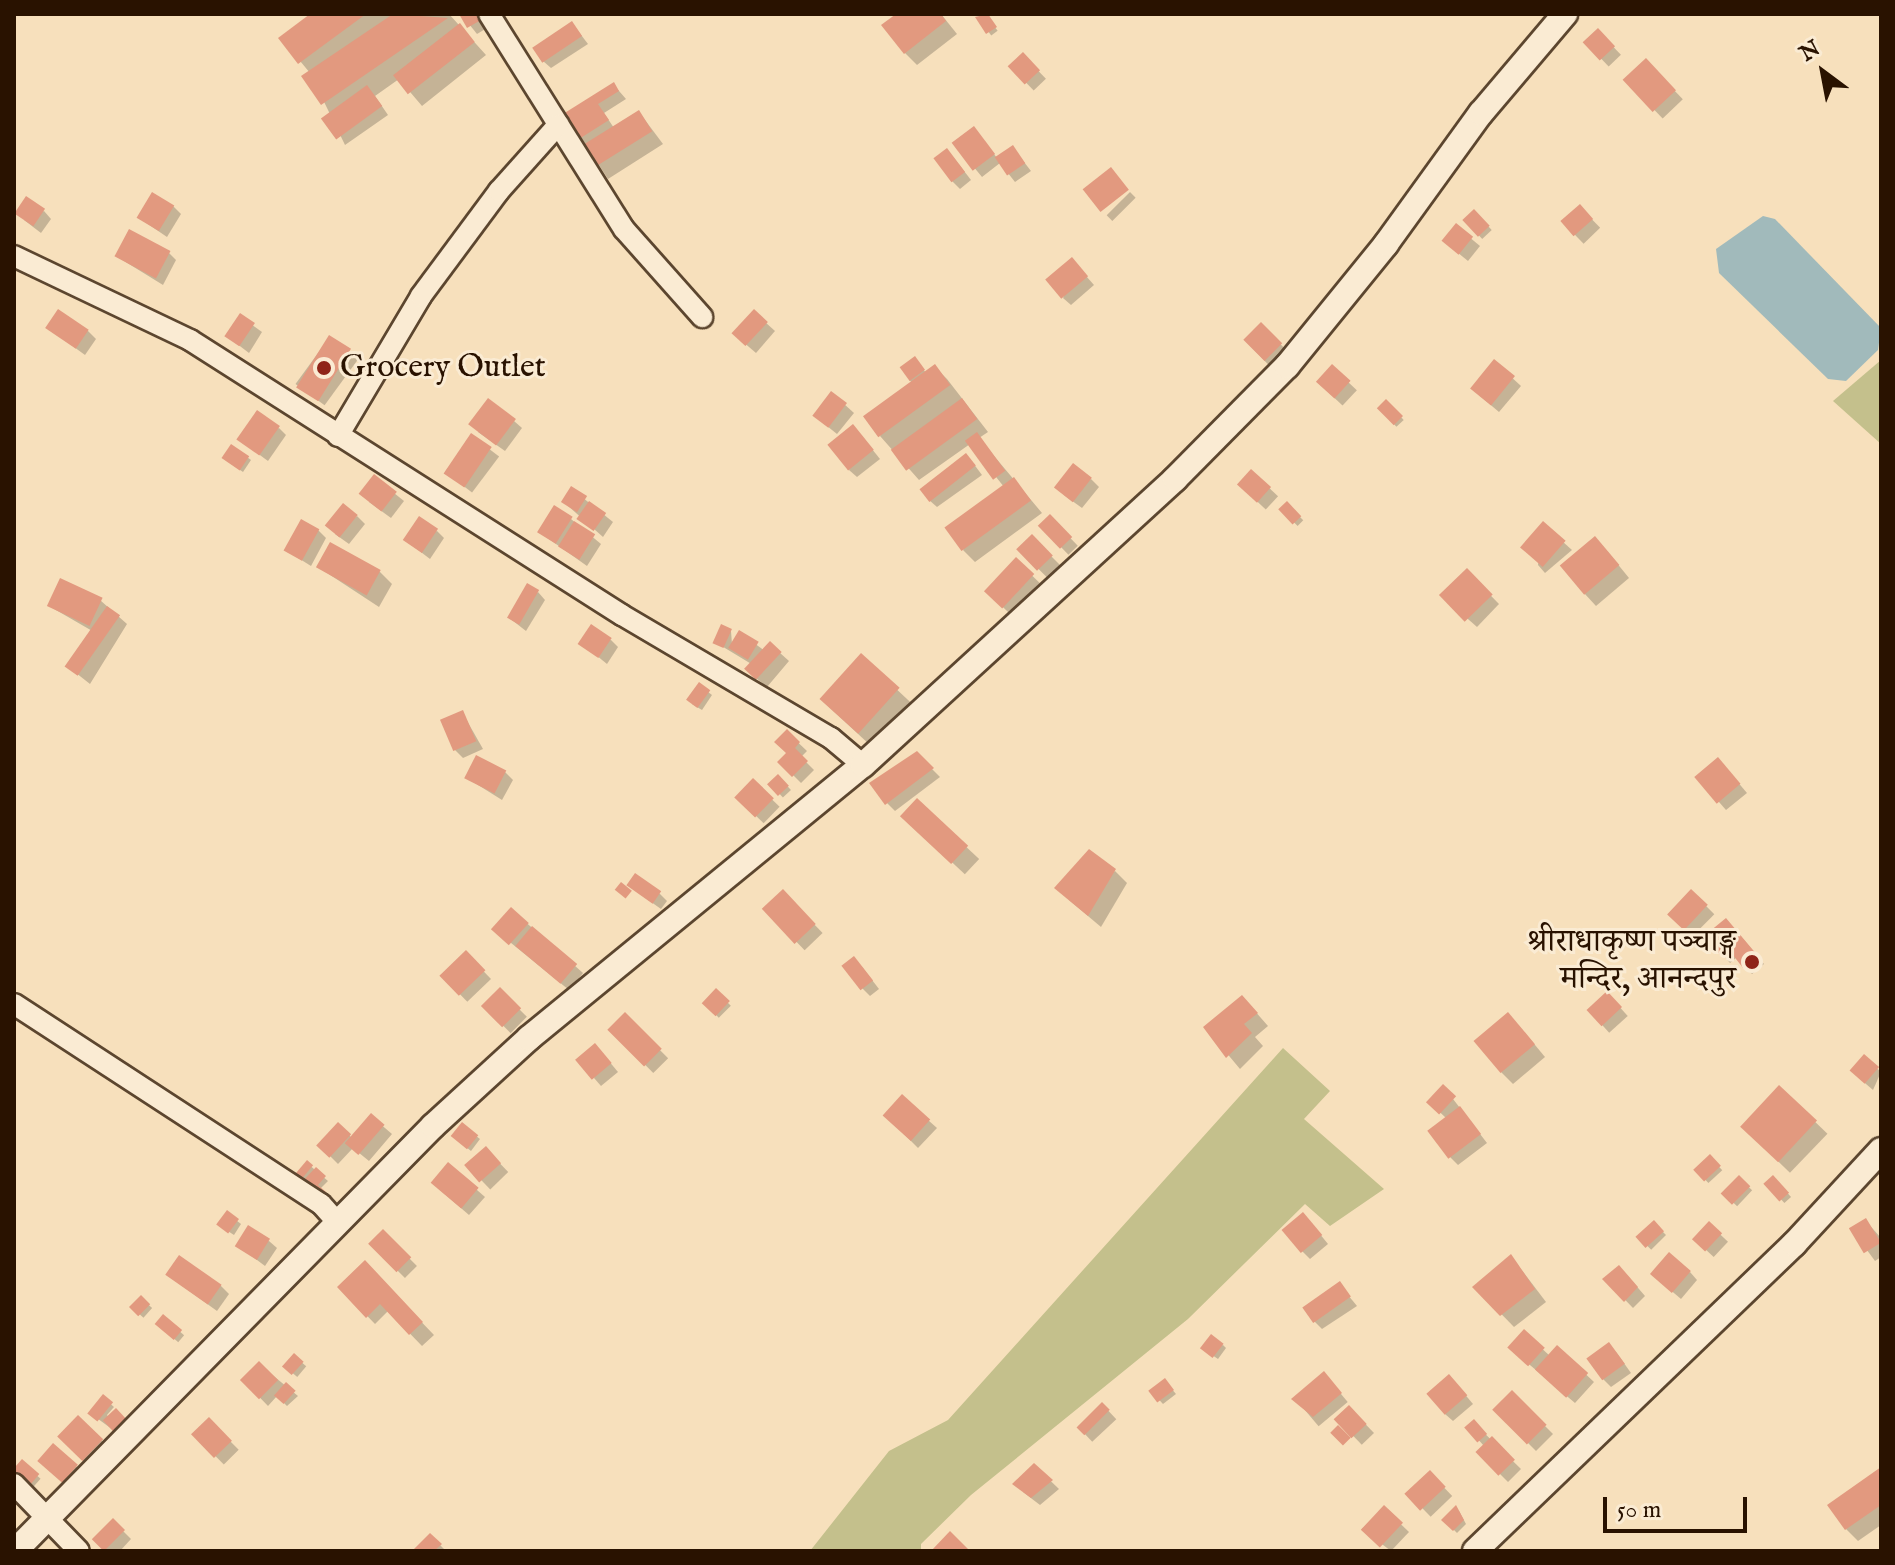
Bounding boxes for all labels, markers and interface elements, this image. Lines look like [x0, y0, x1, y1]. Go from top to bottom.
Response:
north arrow [1783, 32, 1863, 112]
text: N [1795, 35, 1826, 69]
place label: Grocery Outlet [340, 349, 546, 387]
marker: Grocery Outlet [315, 359, 333, 377]
place label: श्रीराधाकृष्ण पञ्चाङ्ग मन्दिर, आनन्दपुर [1527, 925, 1736, 1000]
marker: श्रीराधाकृष्ण पञ्चाङ्ग मन्दिर, आनन्दपुर [1743, 953, 1761, 971]
scale bar [1607, 1481, 1751, 1531]
text: 50 m [1617, 1495, 1661, 1526]

